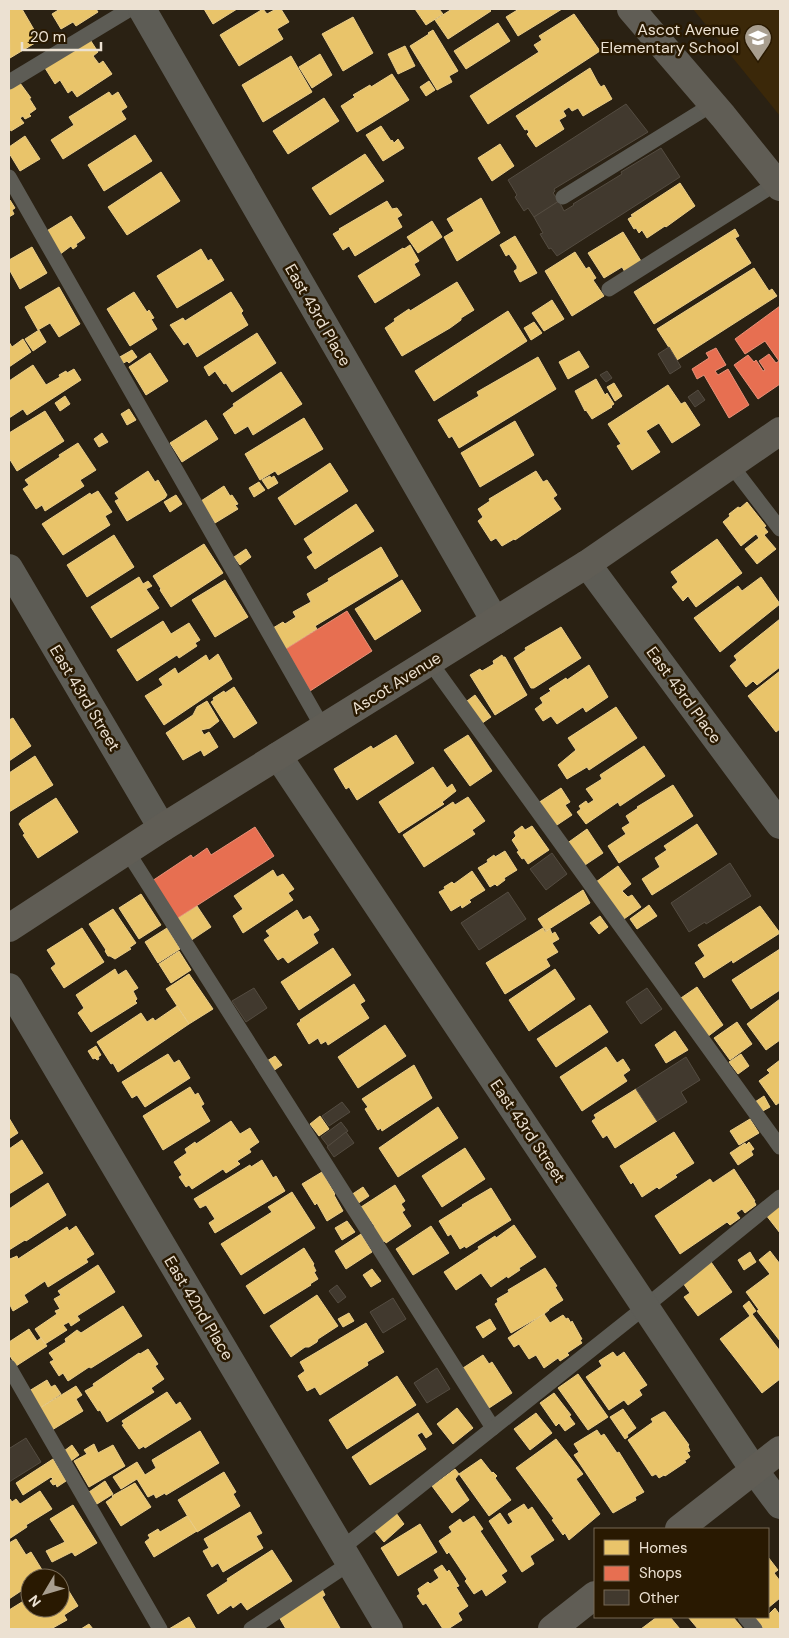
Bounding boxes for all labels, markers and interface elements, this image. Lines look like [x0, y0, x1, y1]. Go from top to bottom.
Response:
place label: Ascot Avenue Elementary School [601, 19, 739, 58]
scale bar [22, 20, 101, 52]
school or university icon: Ascot Avenue Elementary School [743, 23, 773, 62]
text: 20 m [30, 27, 66, 47]
street label: East 43rd Place [280, 260, 356, 370]
street label: East 43rd Street [45, 641, 125, 755]
street label: East 43rd Place [642, 642, 726, 748]
street label: Ascot Avenue [347, 647, 445, 719]
street label: East 43rd Street [486, 1075, 570, 1187]
street label: East 42nd Place [160, 1252, 238, 1364]
legend [594, 1528, 769, 1618]
text: Homes [639, 1538, 688, 1558]
text: Shops [639, 1563, 682, 1583]
north arrow [20, 1568, 70, 1618]
text: Other [639, 1588, 680, 1608]
text: N [25, 1591, 45, 1611]

